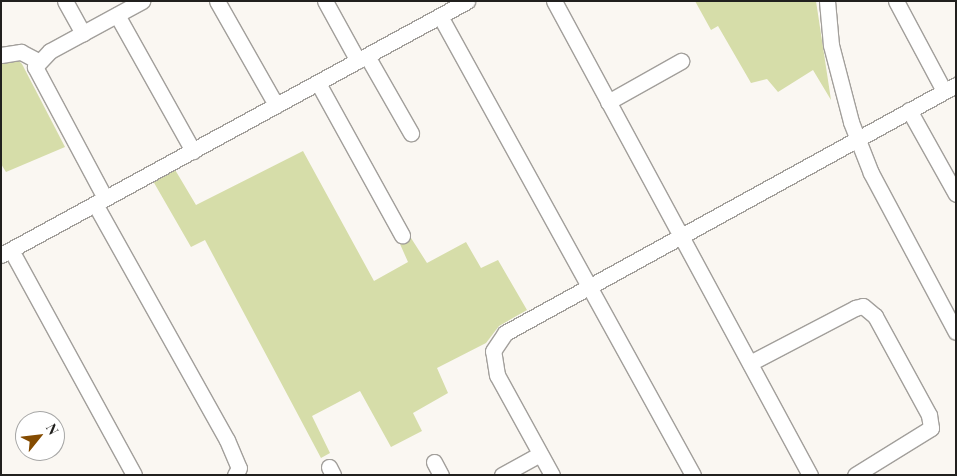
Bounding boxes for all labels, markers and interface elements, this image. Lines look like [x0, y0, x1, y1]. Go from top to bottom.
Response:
north arrow [15, 411, 65, 461]
text: N [42, 420, 63, 438]

